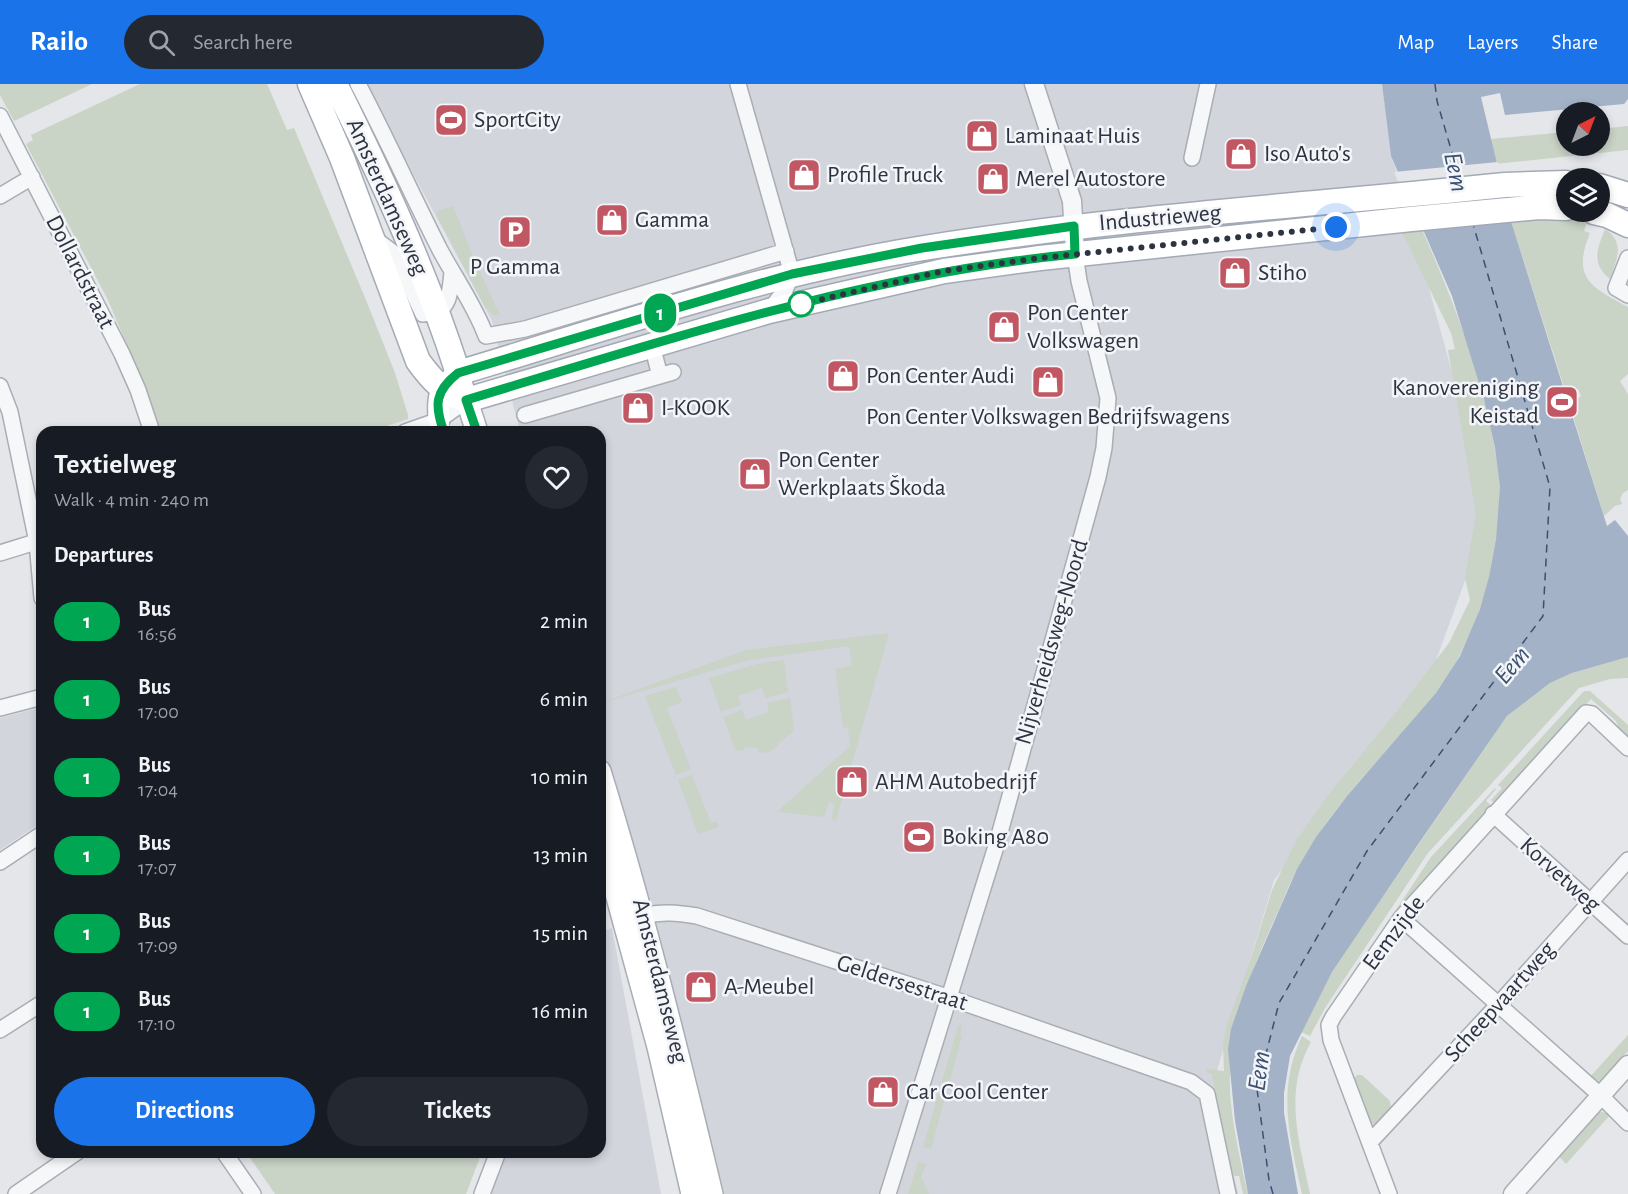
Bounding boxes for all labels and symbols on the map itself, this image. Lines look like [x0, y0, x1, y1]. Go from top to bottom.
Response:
sports icon: SportCity [433, 102, 469, 138]
north arrow [1556, 102, 1610, 156]
place label: SportCity [474, 108, 561, 132]
street label: Amsterdamseweg [342, 115, 432, 279]
shop icon: Laminaat Huis [964, 118, 1000, 154]
place label: Laminaat Huis [1005, 124, 1140, 148]
shop icon: Iso Auto's [1223, 136, 1259, 172]
place label: Iso Auto's [1264, 142, 1351, 166]
water label: Eem [1439, 150, 1473, 194]
shop icon: Profile Truck [786, 157, 822, 193]
shop icon: Merel Autostore [975, 161, 1011, 197]
place label: Profile Truck [827, 163, 943, 187]
place label: Merel Autostore [1016, 167, 1165, 191]
street label: Industrieweg [1098, 201, 1222, 235]
shop icon: Gamma [594, 202, 630, 238]
place label: Gamma [635, 208, 709, 232]
street label: Dollardstraat [41, 211, 119, 333]
your location [1321, 212, 1351, 242]
parking icon: P Gamma [497, 214, 533, 250]
place label: P Gamma [470, 255, 560, 279]
shop icon: Stiho [1217, 255, 1253, 291]
place label: Stiho [1258, 261, 1307, 285]
unlabelled marker [788, 291, 814, 317]
line badge: 1 [640, 294, 680, 332]
place label: Pon Center Volkswagen [1027, 301, 1139, 353]
shop icon: Pon Center Volkswagen [986, 309, 1022, 345]
shop icon: Pon Center Audi [825, 358, 861, 394]
place label: Pon Center Audi [866, 364, 1015, 388]
shop icon: Pon Center Volkswagen Bedrijfswagens [1030, 364, 1066, 400]
place label: Kanovereniging Keistad [1392, 376, 1539, 428]
sports icon: Kanovereniging Keistad [1544, 384, 1580, 420]
shop icon: I-KOOK [620, 390, 656, 426]
place label: I-KOOK [661, 396, 730, 420]
place label: Pon Center Volkswagen Bedrijfswagens [866, 405, 1230, 429]
place label: Pon Center Werkplaats Škoda [778, 448, 946, 500]
shop icon: Pon Center Werkplaats Škoda [737, 456, 773, 492]
street label: Nijverheidsweg-Noord [1011, 537, 1093, 747]
water label: Eem [1489, 641, 1535, 689]
shop icon: AHM Autobedrijf [834, 764, 870, 800]
place label: AHM Autobedrijf [875, 770, 1038, 794]
sports icon: Boking A80 [901, 819, 937, 855]
place label: Boking A80 [942, 825, 1049, 849]
street label: Korvetweg [1515, 833, 1605, 917]
street label: Eemzijde [1358, 891, 1430, 975]
street label: Amsterdamseweg [628, 896, 692, 1066]
street label: Scheepvaartweg [1440, 937, 1560, 1067]
street label: Geldersestraat [834, 951, 971, 1016]
shop icon: A-Meubel [683, 969, 719, 1005]
place label: A-Meubel [724, 975, 814, 999]
water label: Eem [1243, 1049, 1275, 1093]
shop icon: Car Cool Center [865, 1074, 901, 1110]
place label: Car Cool Center [906, 1080, 1048, 1104]

